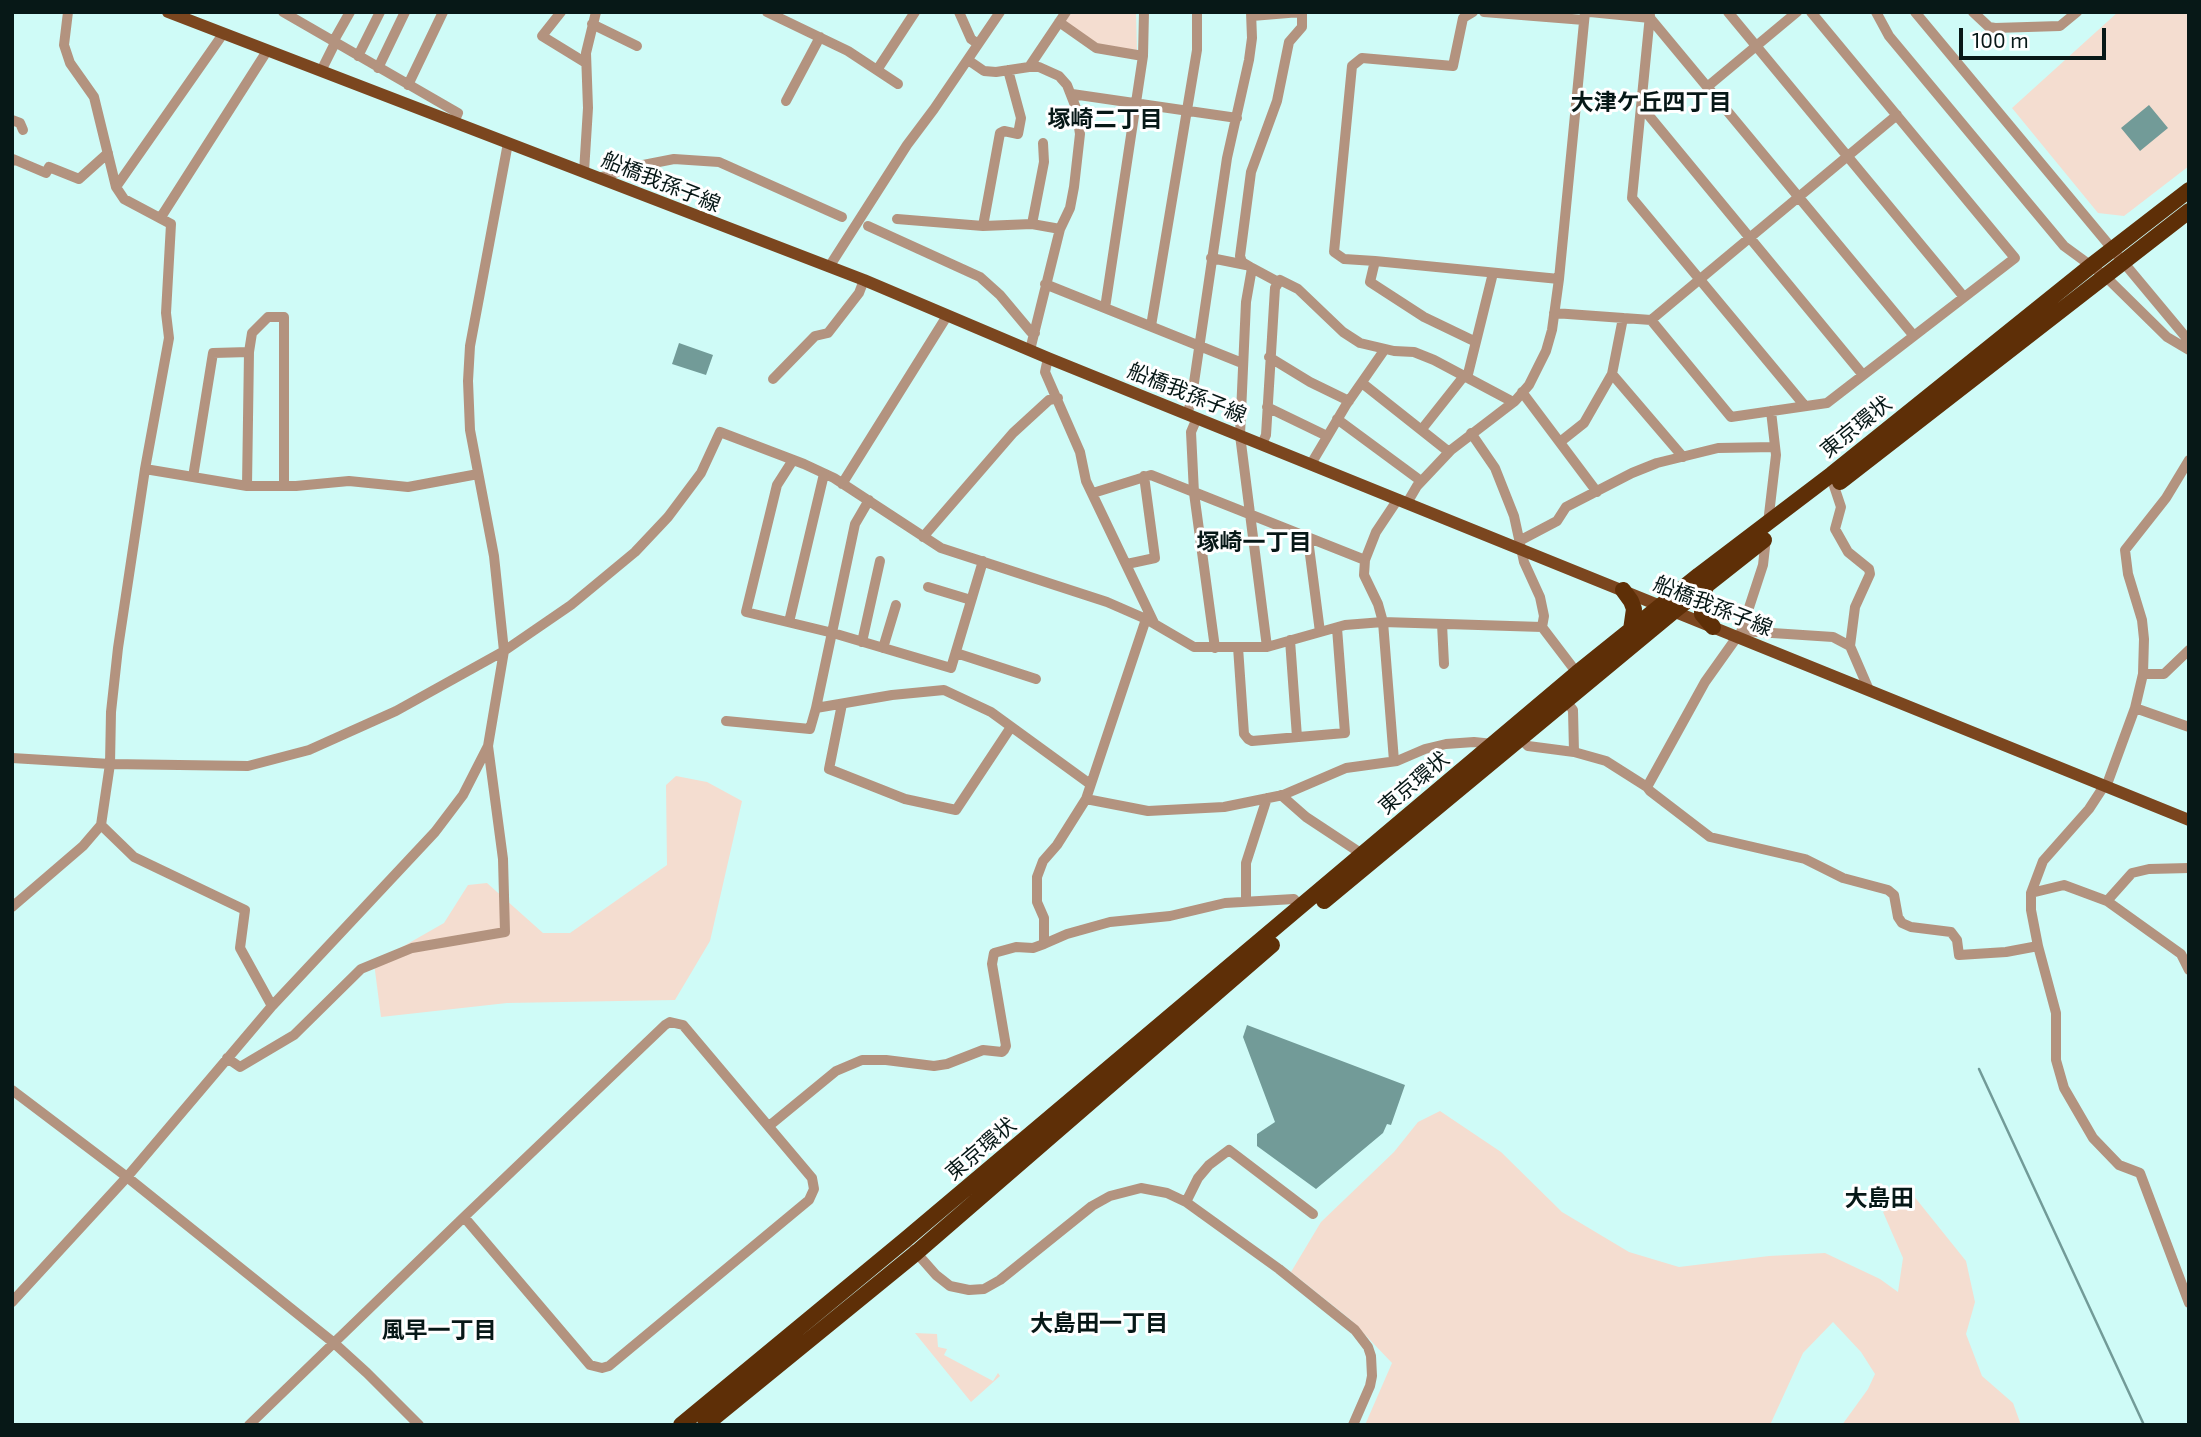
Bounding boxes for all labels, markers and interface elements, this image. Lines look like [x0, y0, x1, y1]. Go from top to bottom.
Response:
scale bar [1963, 14, 2110, 58]
text: 100 m [1972, 27, 2029, 52]
district label: 大津ケ丘四丁目 [1571, 88, 1731, 116]
district label: 塚崎二丁目 [1048, 105, 1162, 133]
street label: 船橋我孫子線 [598, 147, 724, 217]
street label: 船橋我孫子線 [1124, 358, 1250, 428]
street label: 東京環状 [1815, 391, 1897, 463]
district label: 塚崎一丁目 [1197, 528, 1311, 556]
street label: 船橋我孫子線 [1650, 571, 1776, 641]
street label: 東京環状 [1374, 746, 1454, 820]
street label: 東京環状 [941, 1112, 1021, 1186]
district label: 大島田 [1845, 1184, 1913, 1212]
district label: 大島田一丁目 [1030, 1309, 1168, 1337]
district label: 風早一丁目 [382, 1316, 496, 1344]

